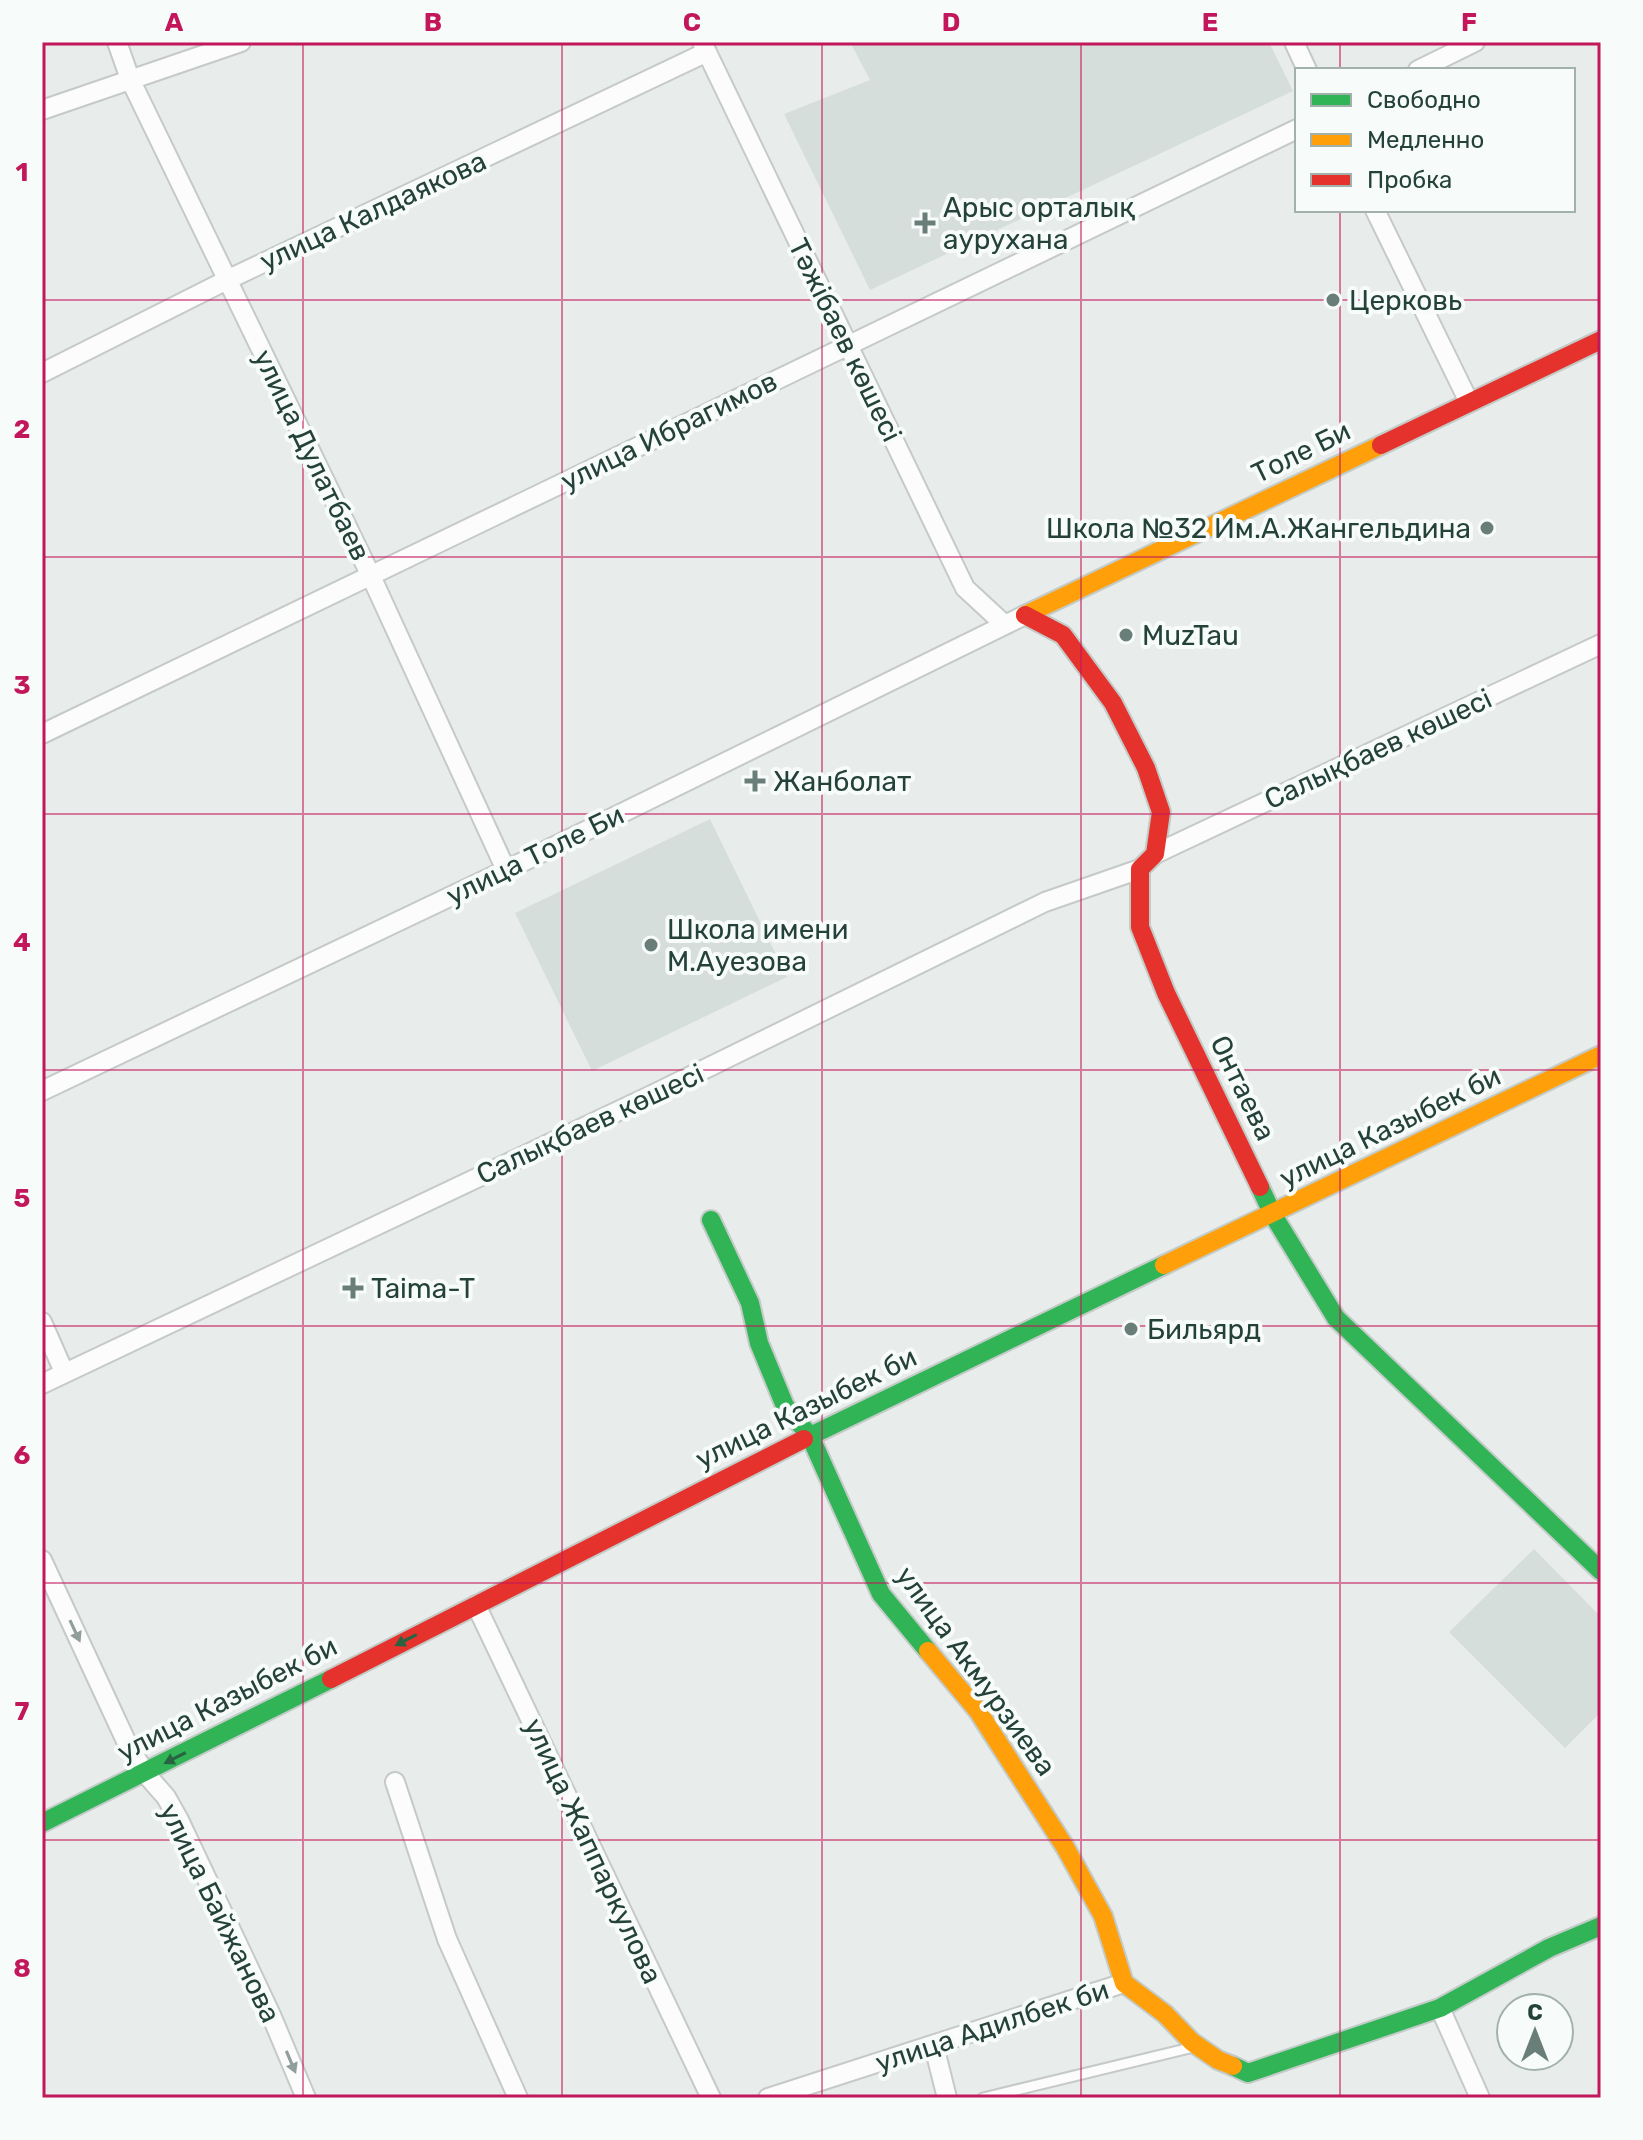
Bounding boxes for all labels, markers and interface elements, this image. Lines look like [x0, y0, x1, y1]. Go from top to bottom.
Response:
text: A [165, 7, 184, 38]
text: B [424, 7, 442, 38]
text: C [683, 7, 701, 38]
text: D [942, 7, 960, 38]
text: E [1202, 7, 1218, 38]
text: F [1461, 7, 1477, 38]
legend [1295, 68, 1575, 212]
text: Свободно [1367, 86, 1481, 114]
text: Медленно [1367, 126, 1484, 154]
street label: улица Калдаякова [255, 144, 491, 278]
text: 1 [16, 157, 28, 188]
text: Пробка [1367, 166, 1452, 194]
place label: Арыс орталық аурухана [943, 191, 1135, 256]
marker: Арыс орталық аурухана [914, 212, 936, 234]
street label: Тәжібаев көшесі [782, 233, 908, 447]
place label: Церковь [1349, 284, 1462, 317]
marker: Церковь [1324, 291, 1342, 309]
street label: улица Дулатбаев [247, 344, 377, 566]
street label: улица Ибрагимов [555, 364, 783, 498]
text: 2 [14, 414, 30, 445]
street label: Толе Би [1246, 414, 1356, 490]
place label: Школа №32 Им.А.Жангельдина [1046, 512, 1471, 545]
marker: Школа №32 Им.А.Жангельдина [1478, 519, 1496, 537]
place label: MuzTau [1142, 619, 1239, 652]
marker: MuzTau [1117, 626, 1135, 644]
text: 3 [13, 670, 31, 701]
street label: Салықбаев көшесі [1259, 682, 1497, 816]
place label: Жанболат [773, 765, 911, 798]
marker: Жанболат [744, 770, 766, 792]
street label: улица Толе Би [441, 798, 629, 912]
place label: Школа имени М.Ауезова [667, 913, 848, 978]
text: 4 [13, 927, 31, 958]
marker: Школа имени М.Ауезова [642, 936, 660, 954]
street label: Онтаева [1203, 1030, 1283, 1146]
street label: Салықбаев көшесі [471, 1057, 709, 1191]
street label: улица Казыбек би [1274, 1059, 1506, 1195]
text: 5 [14, 1183, 30, 1214]
place label: Taima-T [371, 1272, 475, 1305]
marker: Taima-T [342, 1277, 364, 1299]
place label: Бильярд [1147, 1313, 1261, 1346]
marker: Бильярд [1122, 1320, 1140, 1338]
street label: улица Казыбек би [690, 1340, 922, 1476]
text: 6 [14, 1440, 31, 1471]
street label: улица Акмурзиева [889, 1560, 1063, 1782]
one-way arrow [68, 1619, 82, 1642]
street label: улица Казыбек би [112, 1629, 342, 1769]
one-way arrow [395, 1633, 418, 1647]
text: 7 [15, 1696, 30, 1727]
street label: улица Жаппаркулова [517, 1713, 669, 1989]
one-way arrow [163, 1751, 186, 1764]
street label: улица Байжанова [153, 1798, 287, 2028]
text: 8 [13, 1953, 31, 1984]
street label: улица Адилбек би [871, 1973, 1113, 2079]
north arrow [1495, 1992, 1575, 2072]
text: С [1527, 1999, 1543, 2026]
one-way arrow [285, 2050, 298, 2074]

